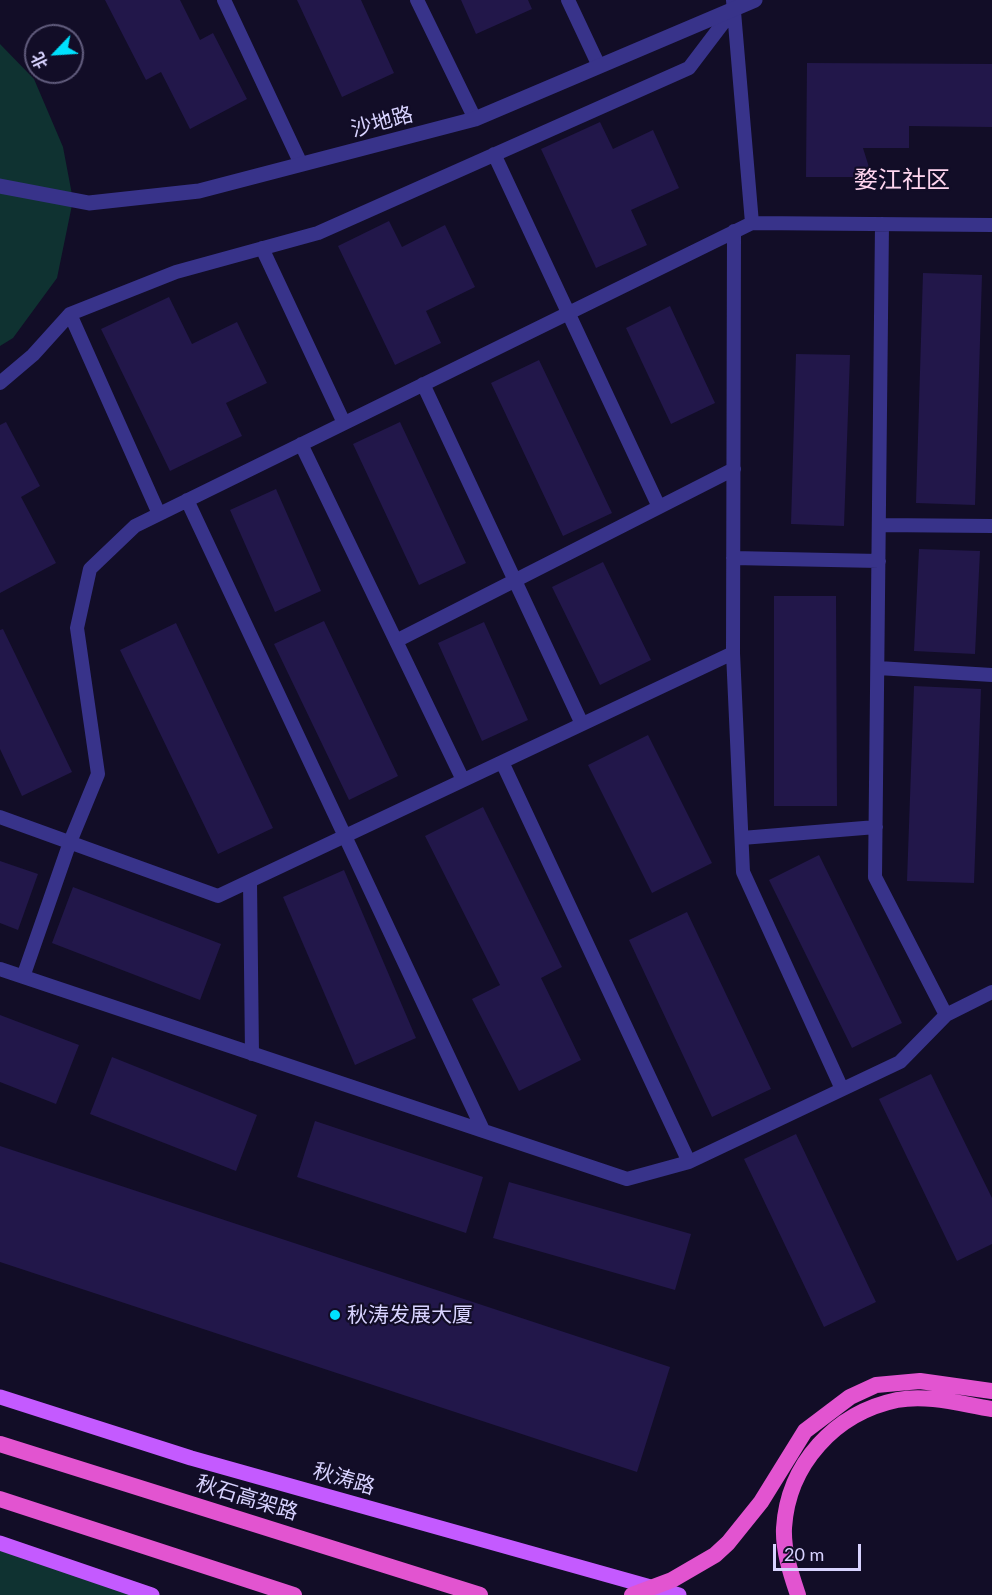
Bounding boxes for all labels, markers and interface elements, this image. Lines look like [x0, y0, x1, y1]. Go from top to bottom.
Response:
north arrow [24, 24, 84, 84]
text: 北 [27, 50, 51, 72]
street label: 沙地路 [348, 102, 416, 142]
district label: 婺江社区 [854, 166, 950, 194]
place label: 秋涛发展大厦 [347, 1302, 473, 1328]
marker: 秋涛发展大厦 [328, 1308, 342, 1322]
street label: 秋涛路 [310, 1458, 378, 1500]
street label: 秋石高架路 [193, 1471, 301, 1525]
scale bar [776, 1532, 864, 1570]
text: 20 m [784, 1543, 824, 1565]

